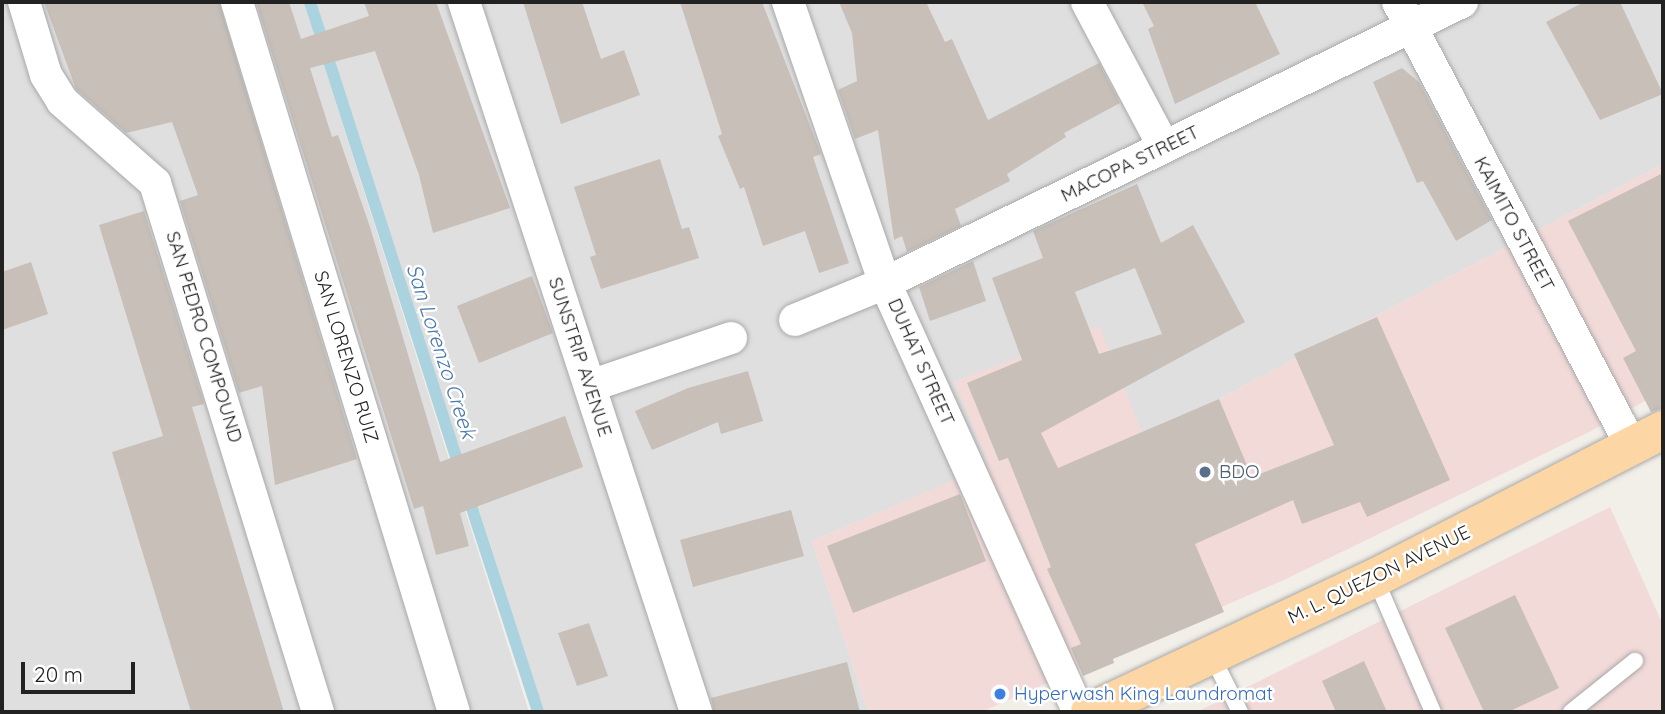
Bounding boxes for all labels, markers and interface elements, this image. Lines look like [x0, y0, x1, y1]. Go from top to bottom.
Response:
street label: MACOPA STREET [1057, 121, 1203, 207]
street label: KAIMITO STREET [1469, 153, 1559, 295]
street label: SAN PEDRO COMPOUND [161, 229, 247, 445]
water label: San Lorenzo Creek [402, 260, 482, 442]
street label: SAN LORENZO RUIZ [309, 268, 383, 446]
street label: SUNSTRIP AVENUE [543, 274, 617, 440]
street label: DUHAT STREET [883, 295, 959, 429]
place label: BDO [1219, 461, 1260, 483]
marker: BDO [1197, 464, 1213, 480]
street label: M. L. QUEZON AVENUE [1284, 521, 1474, 629]
scale bar [24, 648, 138, 692]
text: 20 m [34, 661, 83, 687]
place label: Hyperwash King Laundromat [1014, 683, 1273, 705]
marker: Hyperwash King Laundromat [992, 686, 1008, 702]

